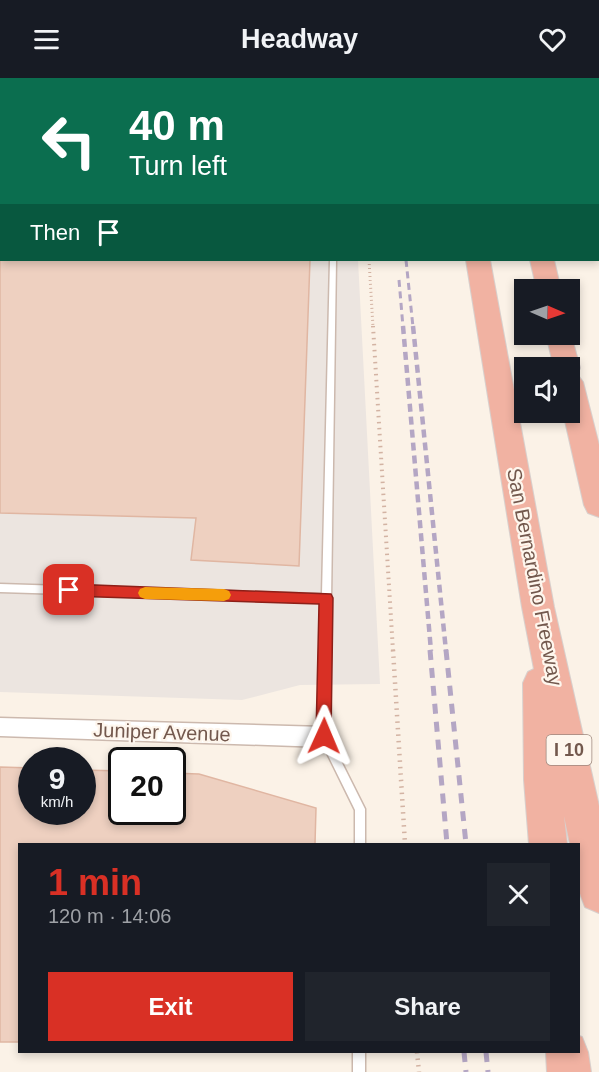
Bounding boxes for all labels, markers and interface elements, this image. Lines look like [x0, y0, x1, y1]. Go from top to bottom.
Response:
icon: menu [30, 23, 63, 56]
icon: heart [536, 23, 569, 56]
text: Headway [241, 24, 358, 54]
icon: left [30, 102, 108, 180]
text: 40 m [129, 102, 225, 149]
text: Turn left [129, 151, 227, 181]
icon: arrive [92, 216, 125, 249]
text: Then [30, 220, 80, 245]
north arrow [514, 279, 580, 345]
map controls [514, 279, 580, 423]
button: sound [514, 357, 580, 423]
street label: San Bernardino Freeway [503, 466, 567, 688]
pin [43, 564, 94, 615]
icon: arrive [52, 573, 85, 606]
position arrow [292, 704, 356, 768]
street label: Juniper Avenue [93, 719, 231, 745]
road number: I 10 [546, 735, 592, 765]
speed limit sign: 20 [108, 747, 186, 825]
text: 9 [49, 762, 65, 795]
text: km/h [41, 793, 73, 810]
text: 1 min [48, 862, 142, 903]
button: close [487, 863, 550, 926]
text: 120 m · 14:06 [48, 905, 171, 927]
button: Exit [48, 972, 293, 1041]
button: Share [305, 972, 550, 1041]

